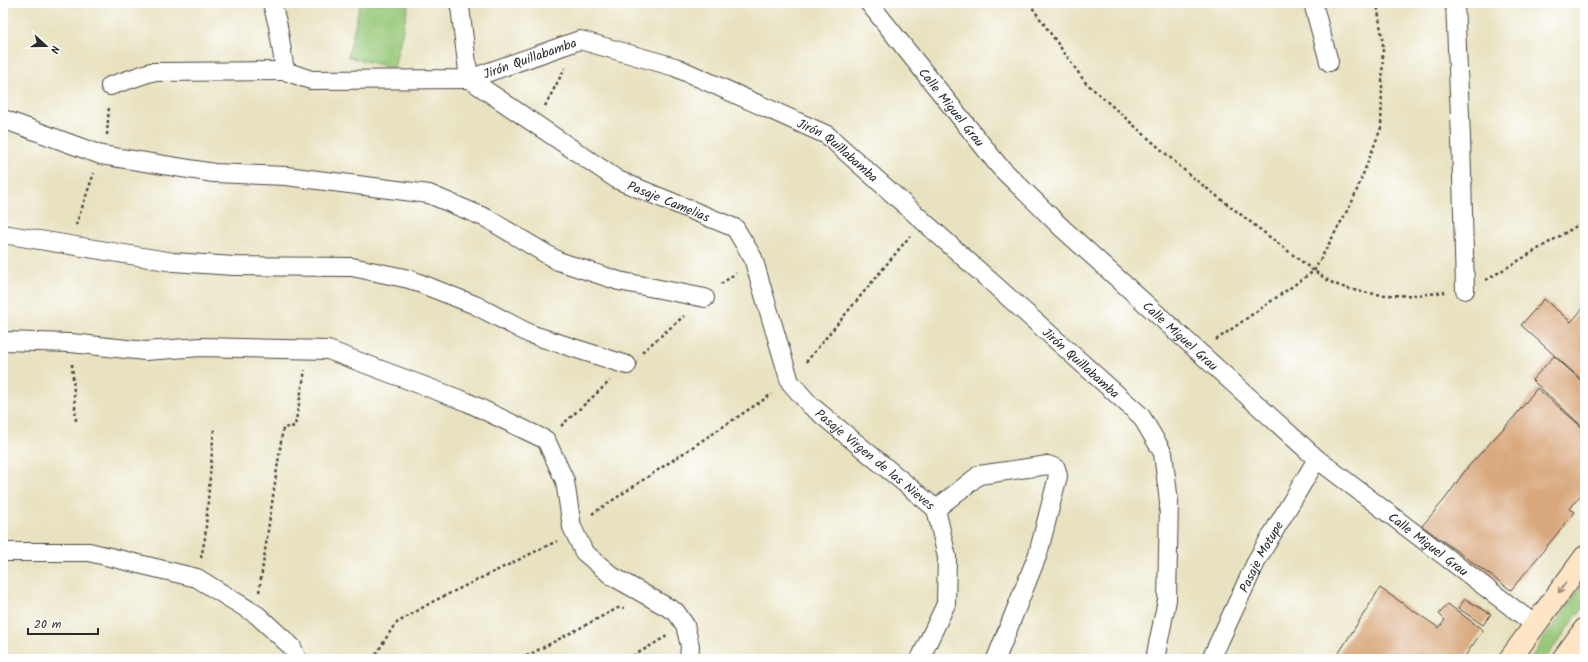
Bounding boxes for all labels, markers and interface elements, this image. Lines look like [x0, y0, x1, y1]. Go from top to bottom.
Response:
north arrow [26, 26, 66, 66]
street label: Jirón Quillabamba [480, 33, 580, 85]
text: N [45, 43, 64, 56]
street label: Calle Miguel Grau [913, 64, 989, 153]
street label: Jirón Quillabamba [793, 114, 882, 188]
street label: Pasaje Camelias [624, 176, 713, 229]
street label: Calle Miguel Grau [1137, 297, 1223, 377]
street label: Jirón Quillabamba [1037, 323, 1124, 404]
street label: Pasaje Virgen de las Nieves [810, 404, 939, 516]
street label: Calle Miguel Grau [1383, 508, 1473, 583]
street label: Pasaje Motupe [1234, 517, 1290, 596]
one-way arrow [1557, 582, 1566, 593]
scale bar [28, 610, 98, 636]
text: 20 m [34, 615, 62, 634]

